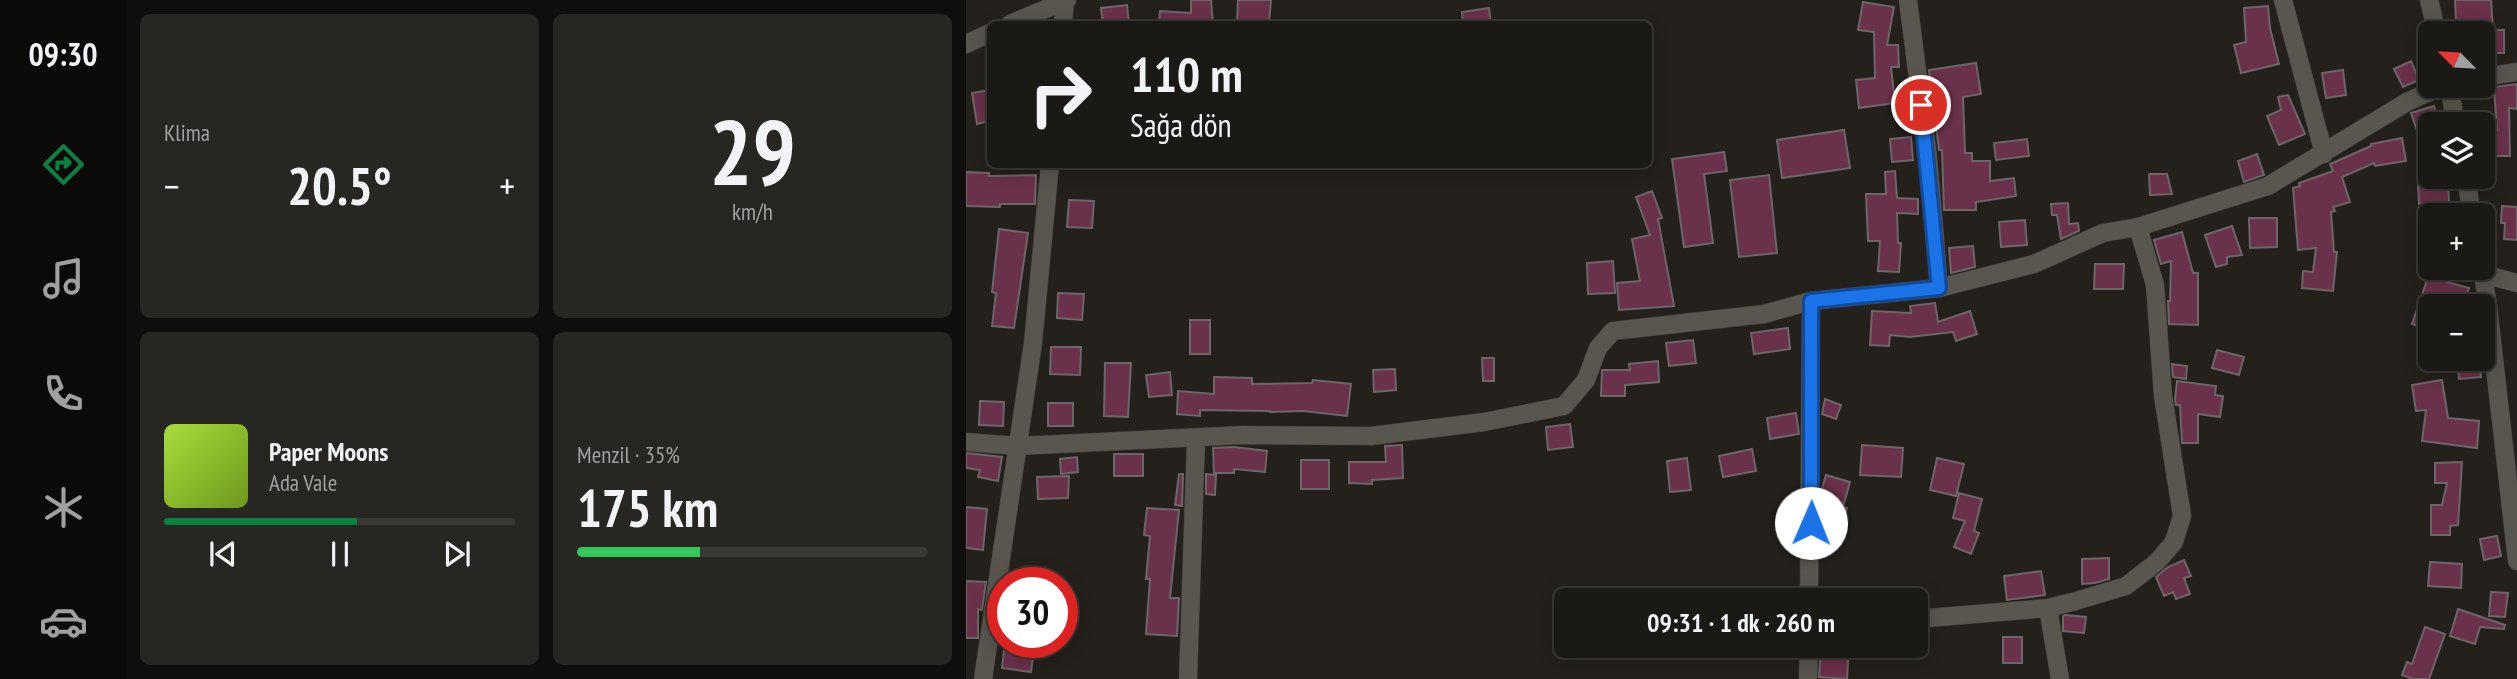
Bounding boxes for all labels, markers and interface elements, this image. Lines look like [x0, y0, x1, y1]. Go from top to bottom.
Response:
north arrow [2418, 21, 2496, 98]
map controls [2418, 21, 2495, 371]
text: 09:30 [28, 33, 98, 75]
text: 110 m [1130, 42, 1243, 106]
icon: right [1015, 49, 1106, 140]
pin [1891, 75, 1951, 135]
icon: arrive [1902, 86, 1940, 124]
text: 29 [709, 92, 796, 210]
text: Sağa dön [1130, 104, 1232, 146]
button: layers [2418, 112, 2495, 189]
text: Klima [164, 118, 210, 147]
icon: directions [39, 140, 88, 189]
text: 20.5° [287, 152, 392, 219]
text: − [164, 161, 180, 210]
text: + [499, 161, 515, 210]
text: km/h [732, 197, 773, 226]
button: + [2418, 203, 2495, 280]
icon: music [39, 254, 88, 303]
button: − [2418, 294, 2495, 371]
icon: phone [39, 369, 88, 418]
text: Paper Moons [269, 435, 388, 468]
text: Menzil · 35% [577, 440, 680, 469]
text: Ada Vale [269, 468, 337, 497]
text: 175 km [577, 474, 718, 541]
icon: climate [39, 483, 88, 532]
position arrow [1774, 486, 1848, 560]
icon: previous [204, 535, 242, 573]
icon: pause [321, 535, 359, 573]
icon: next [438, 535, 476, 573]
speed limit sign: 30 [987, 567, 1078, 658]
icon: car [39, 597, 88, 646]
text: 09:31 · 1 dk · 260 m [1647, 606, 1835, 639]

